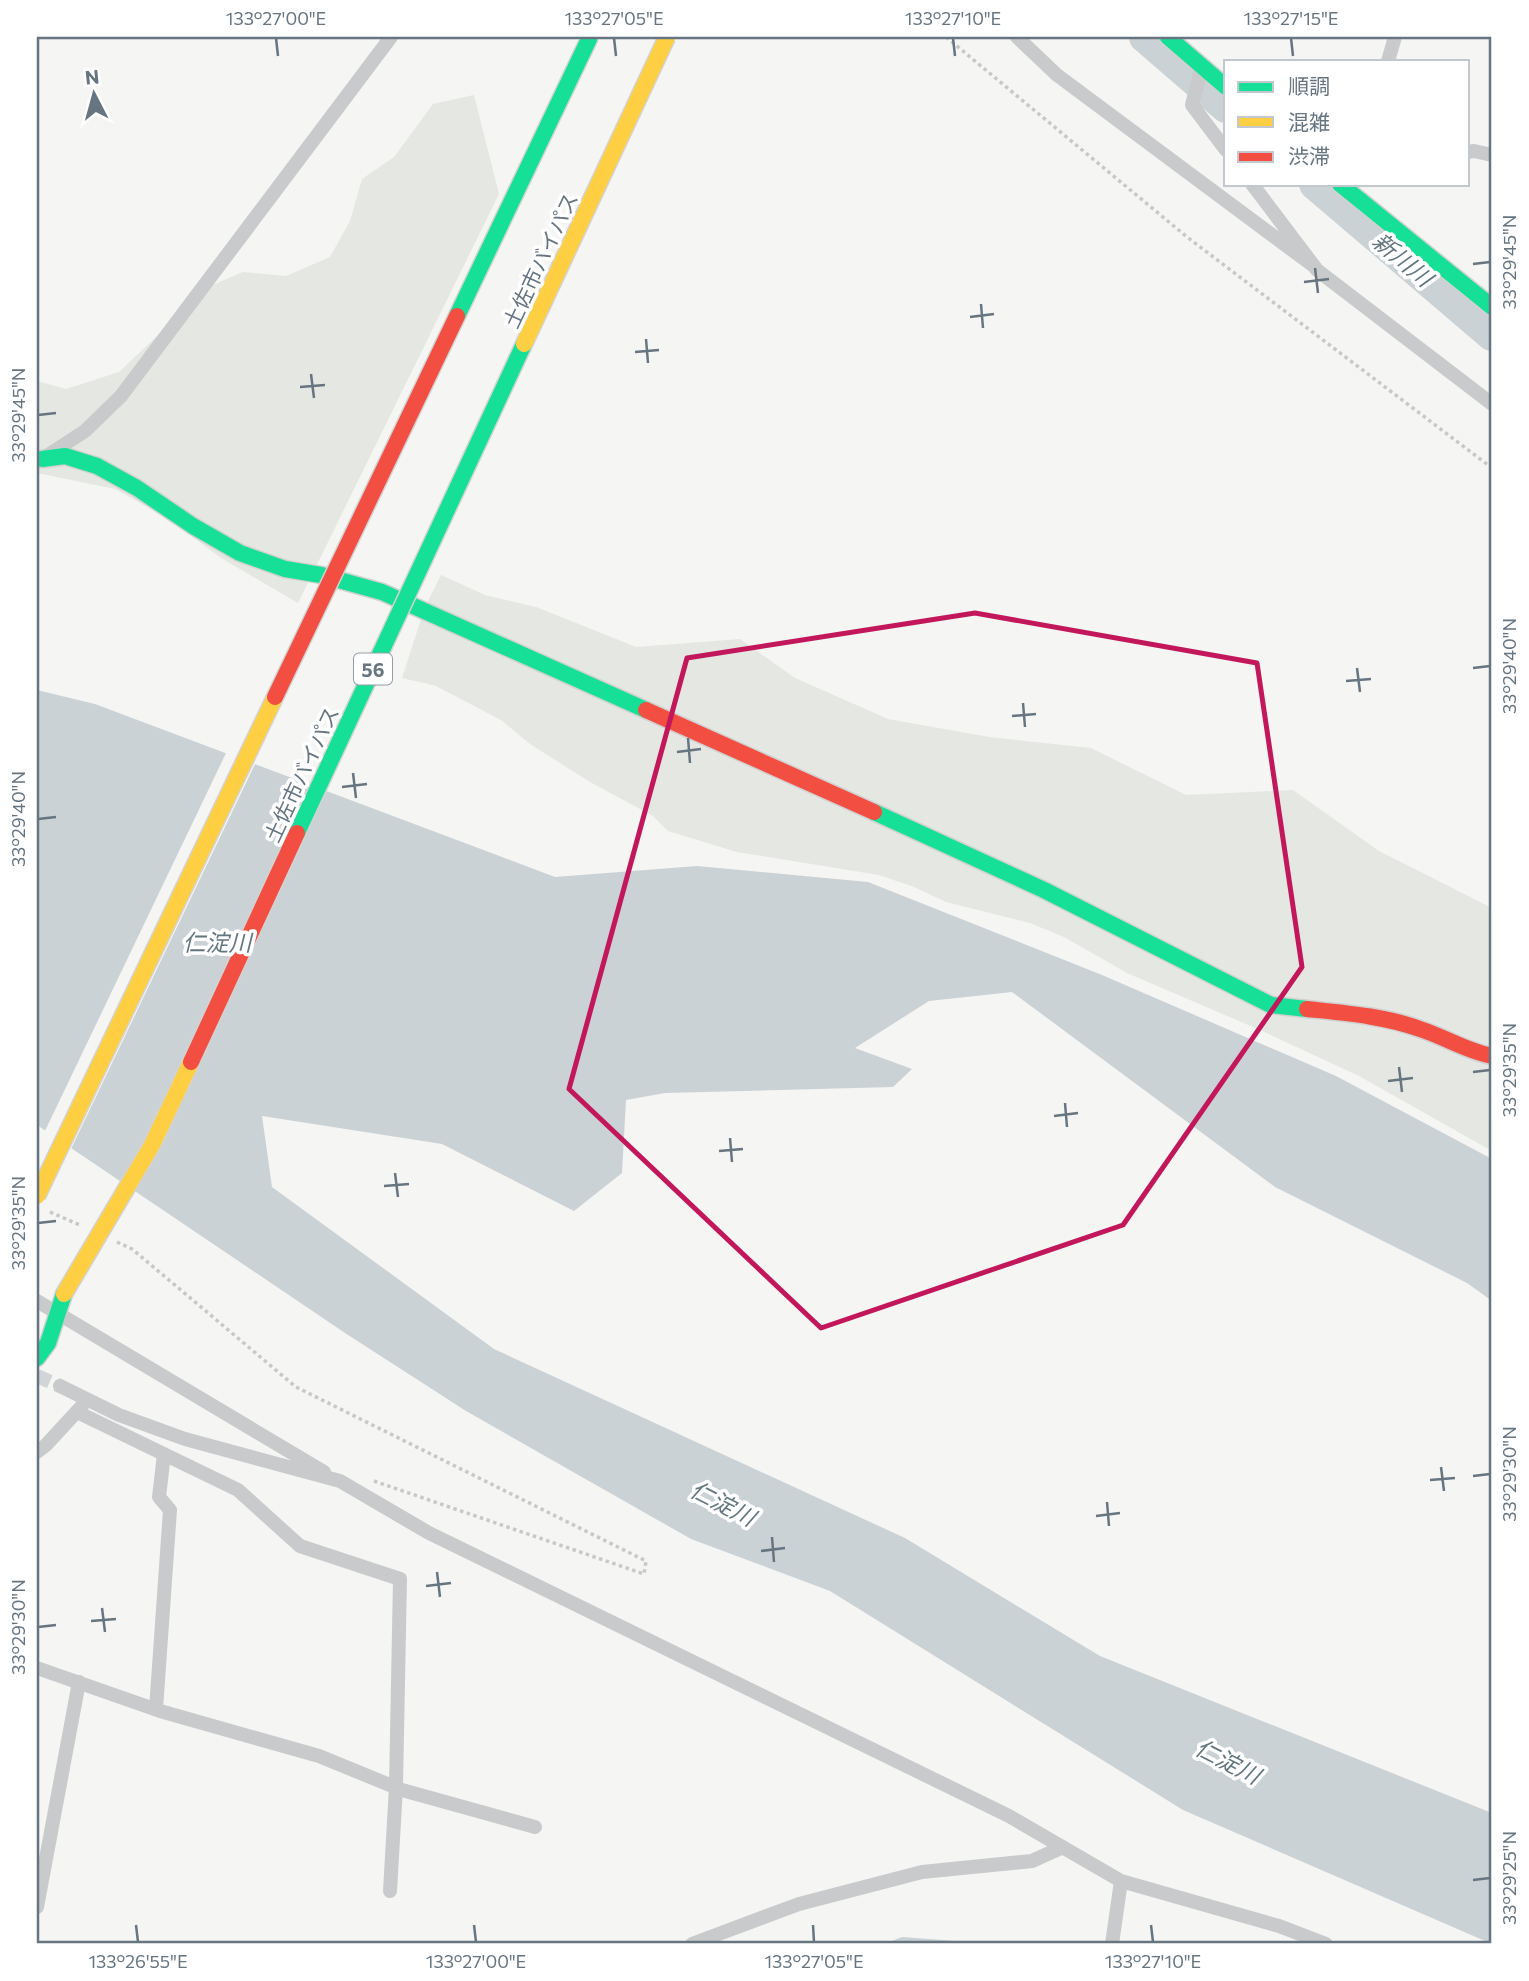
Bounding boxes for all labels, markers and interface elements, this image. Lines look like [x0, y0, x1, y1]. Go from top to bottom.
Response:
text: 133°27'00"E [226, 7, 326, 29]
text: 133°27'05"E [564, 7, 664, 29]
text: 133°27'10"E [905, 7, 1001, 29]
text: 133°27'15"E [1243, 7, 1339, 29]
north arrow [60, 60, 130, 130]
legend [1224, 60, 1470, 186]
text: N [84, 64, 100, 89]
text: 順調 [1288, 73, 1330, 98]
text: 混雑 [1288, 109, 1330, 134]
text: 渋滞 [1288, 143, 1330, 168]
street label: 土佐市バイパス [498, 188, 582, 332]
text: 33°29'45"N [1498, 215, 1520, 309]
water label: 新川川 [1368, 226, 1441, 294]
text: 33°29'45"N [7, 368, 29, 462]
text: 33°29'40"N [1498, 618, 1520, 714]
road number: 56 [354, 654, 392, 684]
street label: 土佐市バイパス [259, 702, 343, 846]
text: 33°29'40"N [7, 771, 29, 867]
water label: 仁淀川 [183, 928, 255, 956]
text: 33°29'35"N [1498, 1023, 1520, 1117]
text: 33°29'35"N [7, 1176, 29, 1270]
text: 33°29'30"N [1498, 1426, 1520, 1522]
water label: 仁淀川 [686, 1475, 763, 1532]
text: 33°29'30"N [7, 1579, 29, 1675]
water label: 仁淀川 [1191, 1733, 1268, 1790]
text: 33°29'25"N [1498, 1831, 1520, 1925]
text: 133°26'55"E [88, 1950, 188, 1972]
text: 133°27'00"E [426, 1950, 526, 1972]
text: 133°27'05"E [764, 1950, 864, 1972]
text: 133°27'10"E [1105, 1950, 1201, 1972]

